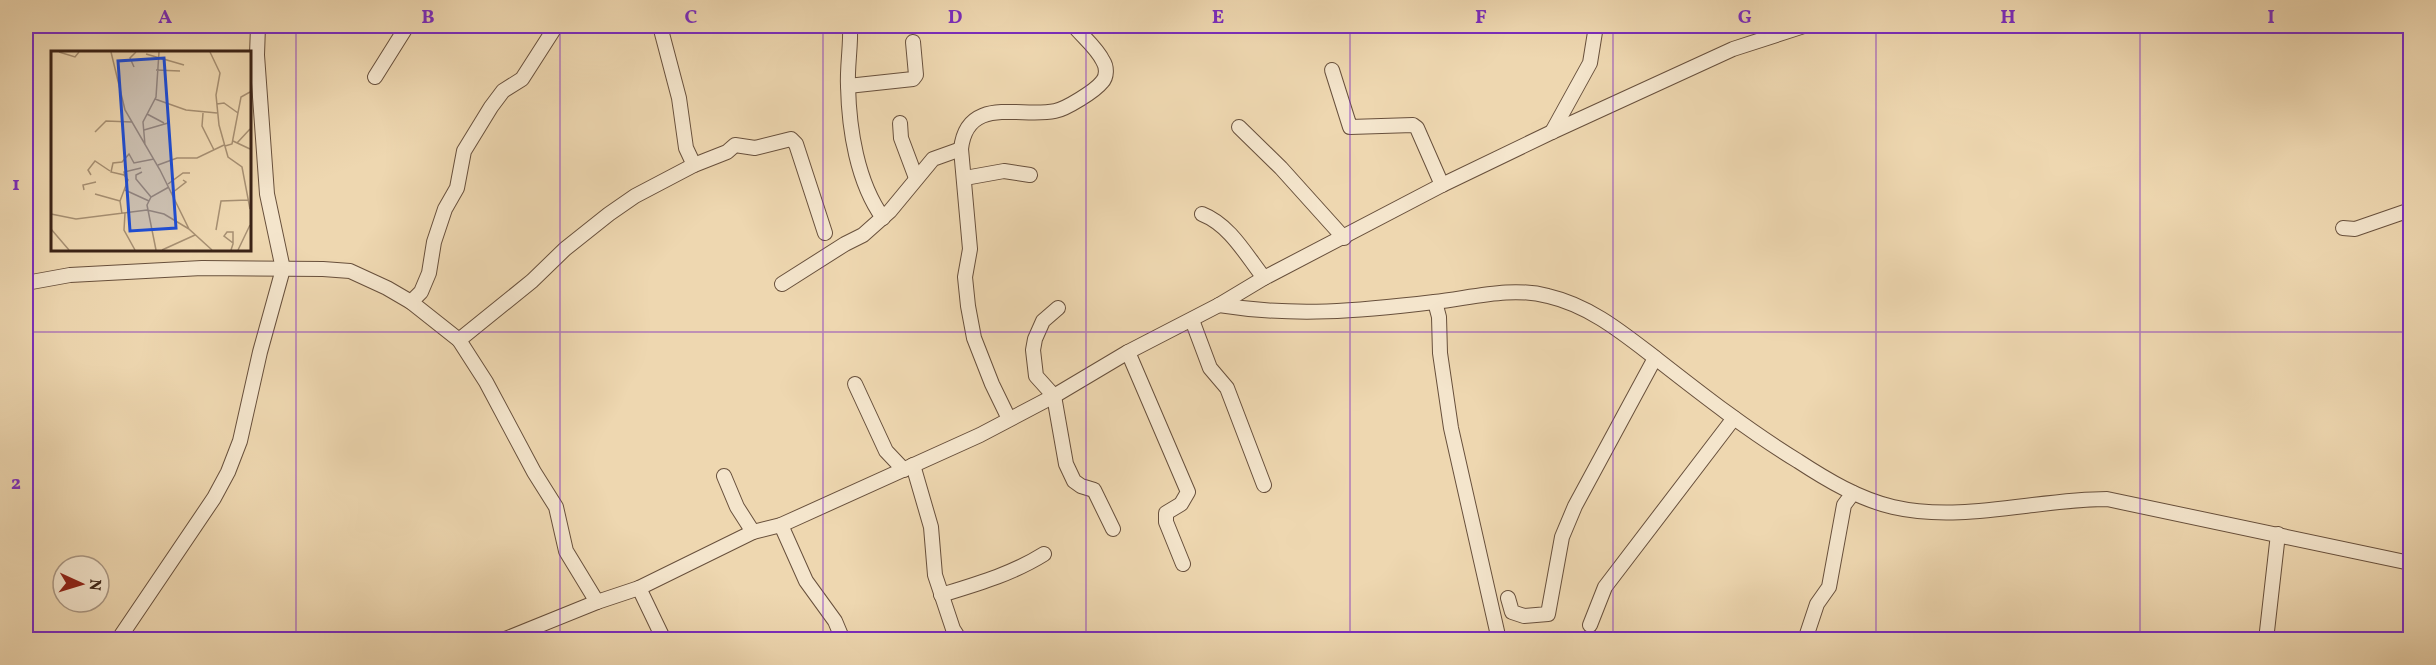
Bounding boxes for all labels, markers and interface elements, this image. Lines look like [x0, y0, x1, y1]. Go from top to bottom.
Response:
text: A [158, 4, 172, 32]
text: B [421, 4, 435, 32]
text: C [685, 4, 698, 32]
text: D [948, 4, 962, 32]
text: E [1212, 4, 1224, 32]
text: F [1475, 4, 1487, 32]
text: G [1738, 4, 1752, 32]
text: H [2000, 4, 2016, 32]
text: I [2267, 4, 2275, 32]
inset map [51, 51, 250, 250]
text: 1 [12, 171, 20, 199]
text: 2 [11, 470, 21, 498]
north arrow [51, 554, 111, 614]
text: N [83, 578, 105, 592]

